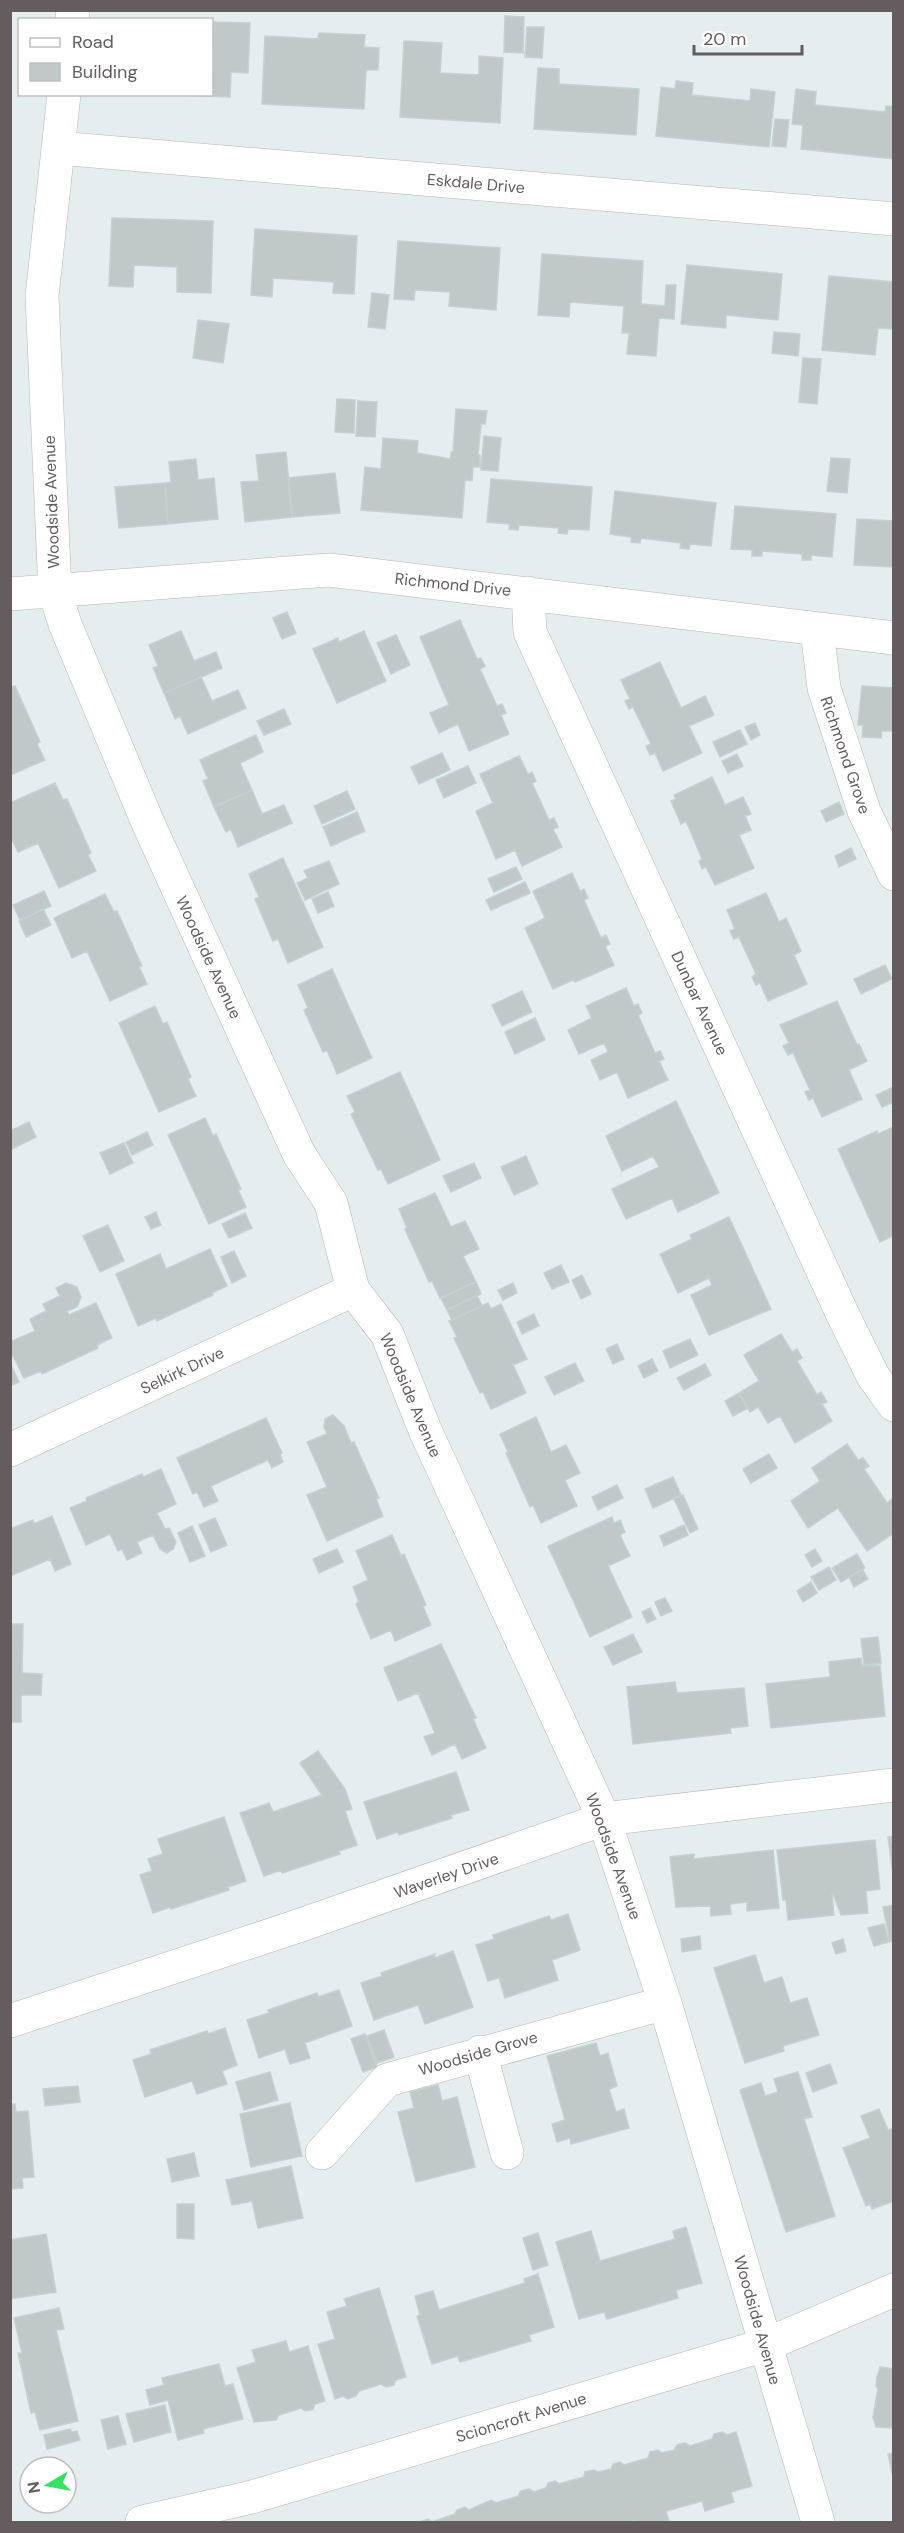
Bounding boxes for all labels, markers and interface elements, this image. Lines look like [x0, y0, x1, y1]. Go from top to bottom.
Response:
legend [18, 18, 213, 96]
scale bar [694, 18, 802, 56]
text: 20 m [703, 27, 746, 51]
text: Road [72, 30, 114, 54]
text: Building [72, 60, 137, 84]
street label: Eskdale Drive [426, 169, 526, 198]
street label: Woodside Avenue [39, 435, 64, 569]
street label: Richmond Drive [394, 568, 512, 601]
street label: Richmond Grove [816, 694, 875, 817]
street label: Woodside Avenue [171, 892, 246, 1022]
street label: Dunbar Avenue [666, 948, 733, 1059]
street label: Woodside Avenue [375, 1330, 446, 1461]
street label: Selkirk Drive [137, 1342, 227, 1399]
street label: Woodside Avenue [581, 1790, 646, 1922]
street label: Waverley Drive [391, 1848, 501, 1903]
street label: Woodside Grove [416, 2026, 540, 2081]
street label: Woodside Avenue [729, 2253, 786, 2387]
street label: Scioncroft Avenue [453, 2388, 589, 2447]
north arrow [18, 2455, 78, 2515]
text: N [22, 2480, 45, 2495]

